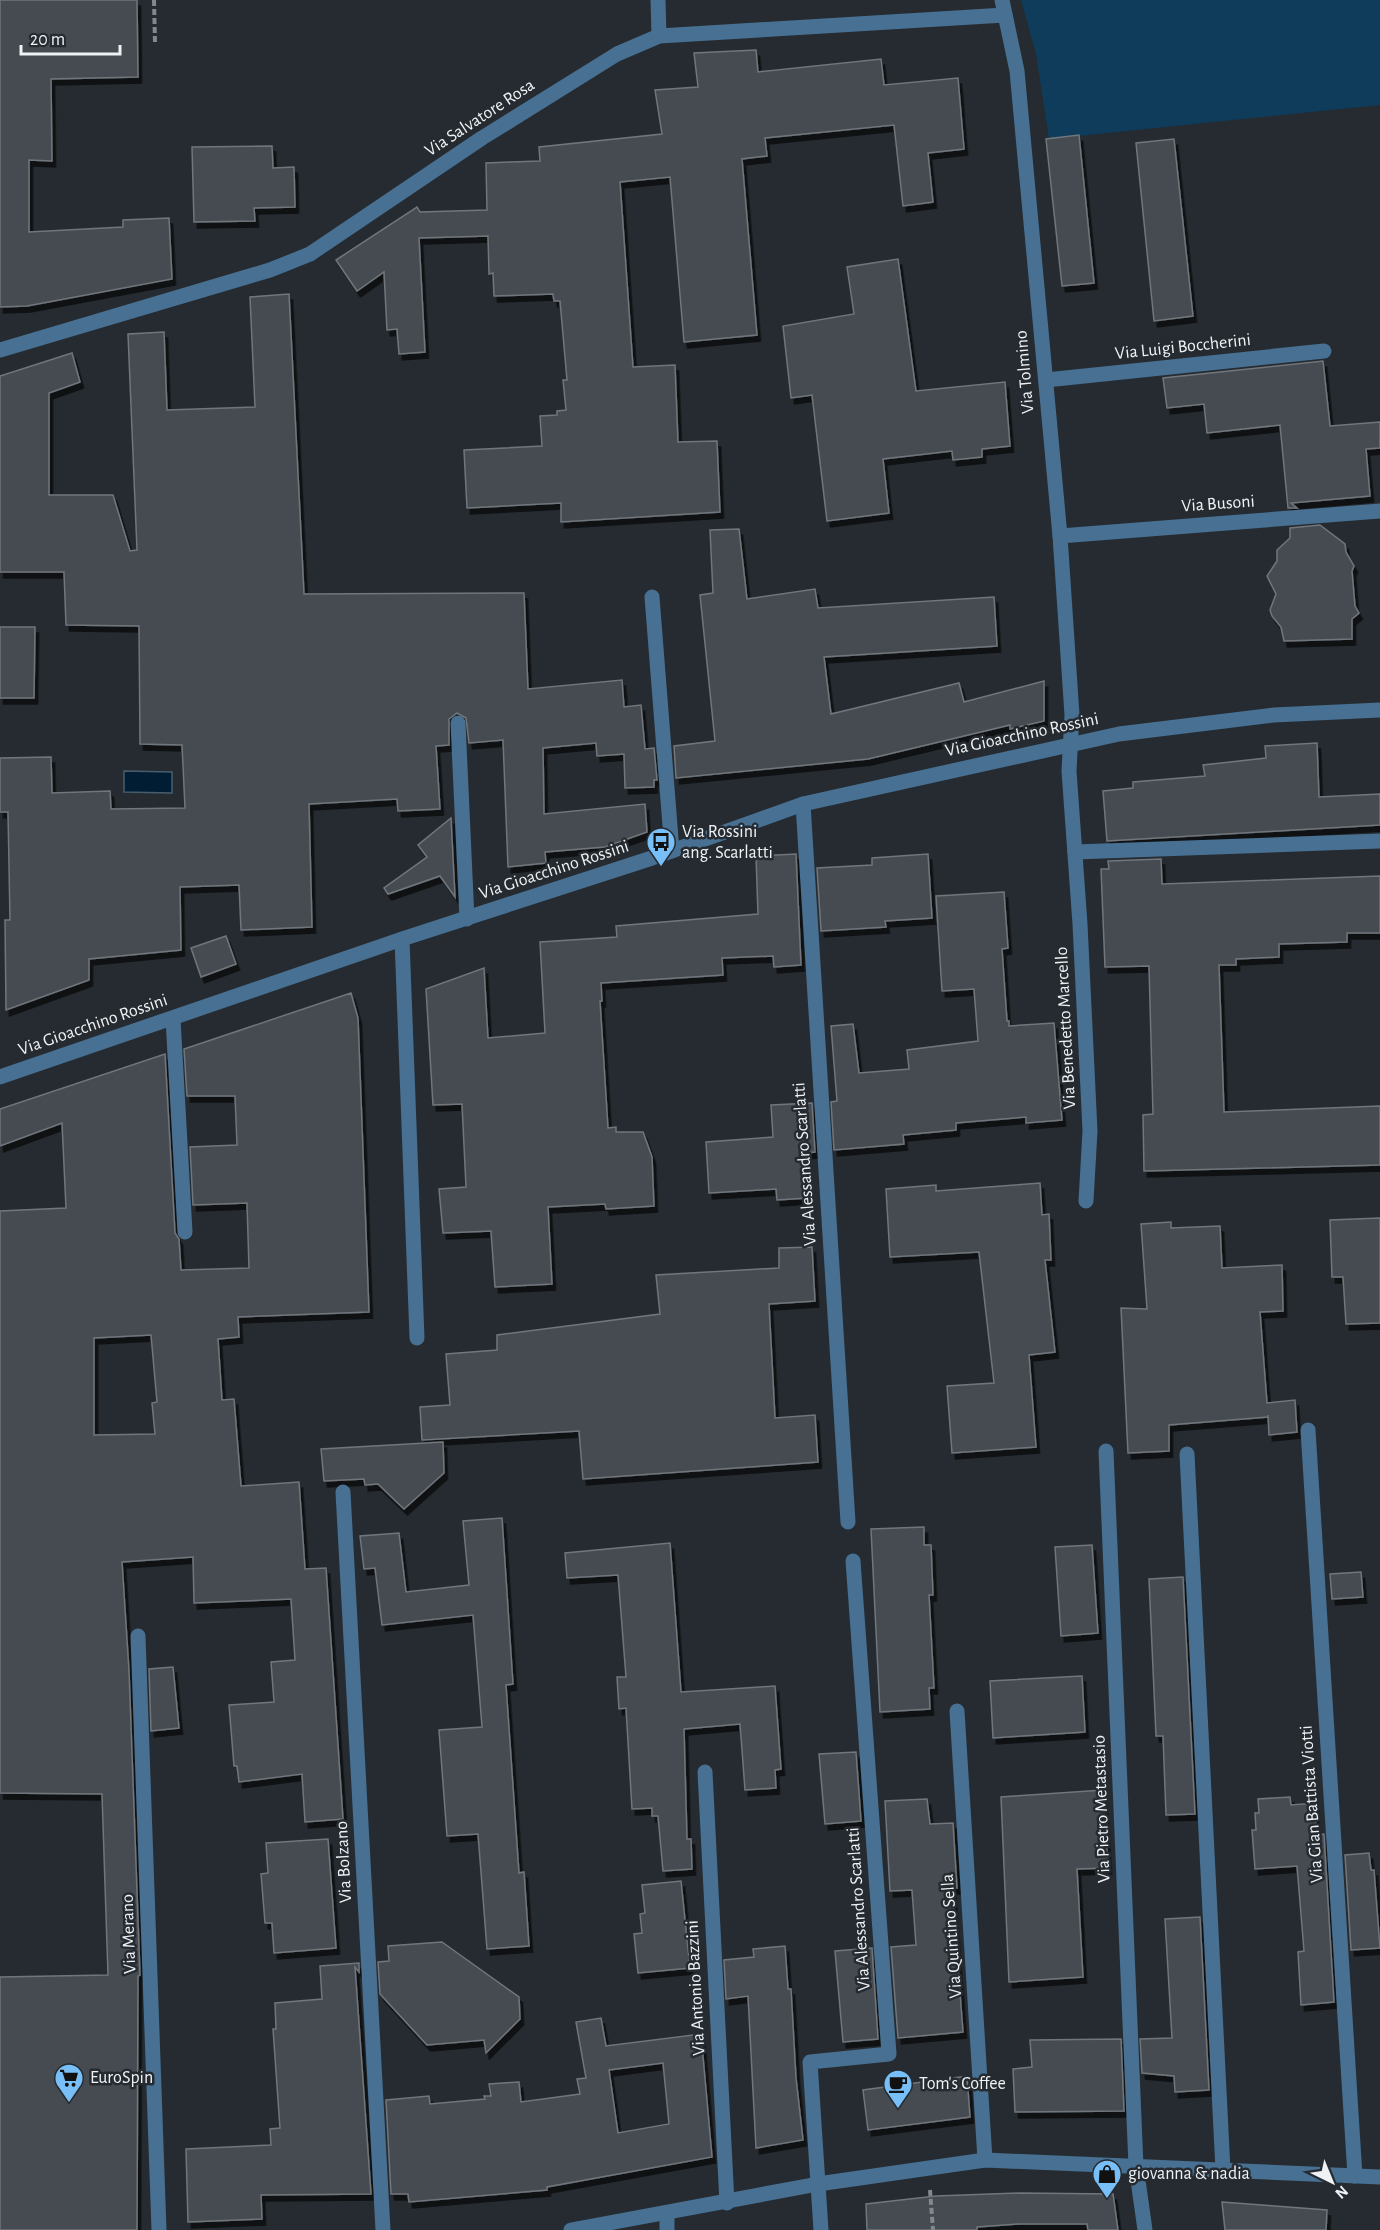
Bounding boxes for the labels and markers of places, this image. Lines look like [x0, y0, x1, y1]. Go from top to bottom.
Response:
place label: Via Rossini ang. Scarlatti [682, 823, 773, 862]
bus stop icon: Via Rossini ang. Scarlatti [645, 826, 677, 868]
supermarket icon: EuroSpin [53, 2062, 85, 2104]
cafe icon: Tom's Coffee [882, 2068, 914, 2110]
place label: EuroSpin [90, 2069, 153, 2087]
place label: Tom's Coffee [919, 2075, 1006, 2093]
shop icon: giovanna & nadia [1091, 2158, 1123, 2200]
place label: giovanna & nadia [1128, 2165, 1250, 2183]

